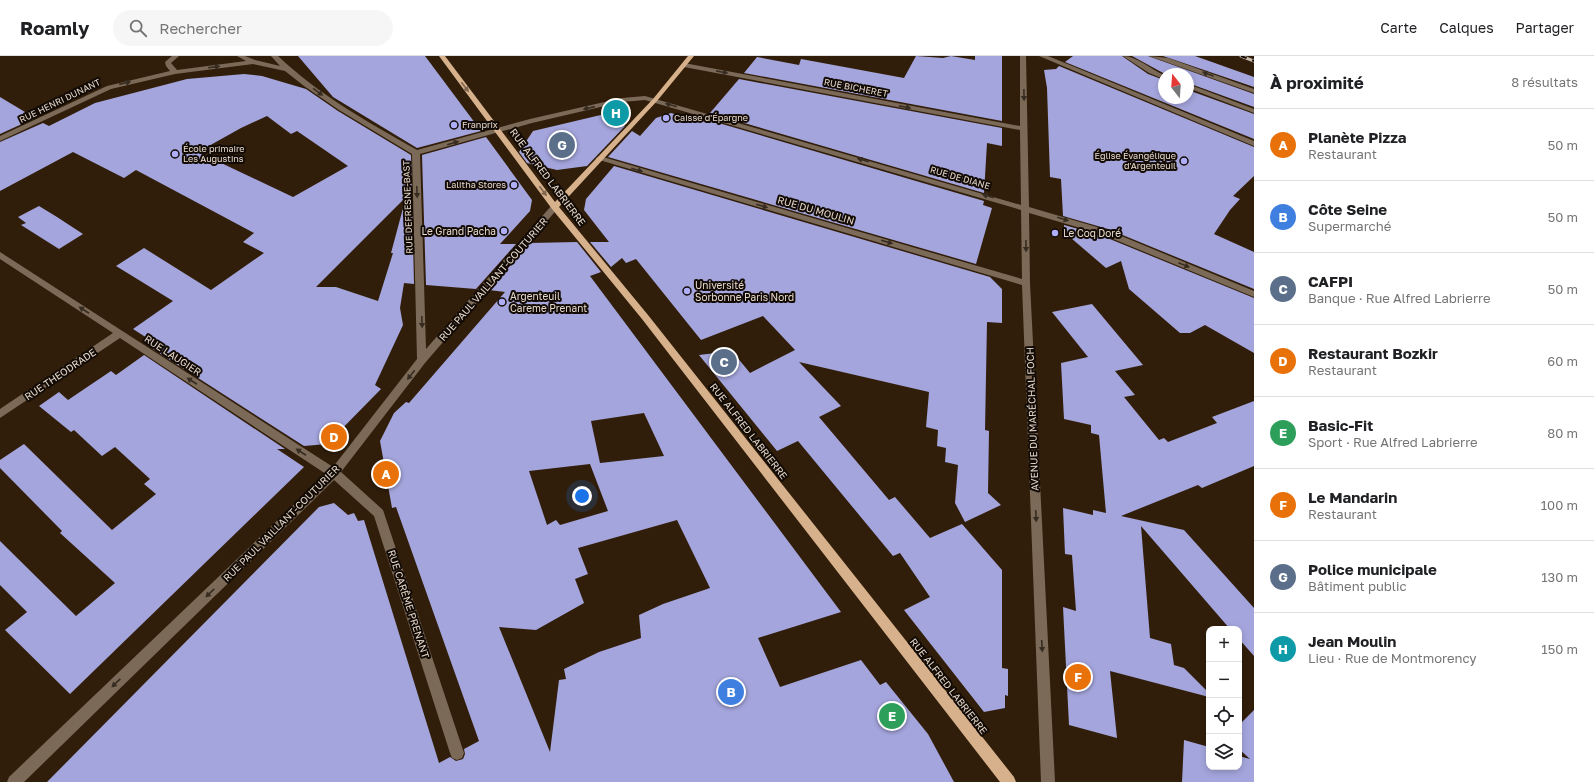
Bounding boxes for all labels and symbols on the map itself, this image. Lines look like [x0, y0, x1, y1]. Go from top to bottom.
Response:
one-way arrow [208, 64, 220, 71]
north arrow [1158, 68, 1194, 104]
one-way arrow [716, 70, 728, 76]
one-way arrow [1201, 70, 1213, 76]
street label: RUE HENRI DUNANT [17, 76, 103, 125]
street label: RUE BICHERET [823, 76, 889, 99]
one-way arrow [118, 80, 131, 86]
one-way arrow [461, 82, 470, 93]
one-way arrow [313, 88, 323, 96]
one-way arrow [1021, 89, 1027, 102]
pin: H [603, 98, 629, 128]
one-way arrow [665, 102, 677, 108]
one-way arrow [899, 104, 911, 110]
one-way arrow [583, 105, 595, 111]
place label: Caisse d'Épargne [674, 112, 748, 123]
marker: Caisse d'Épargne [661, 113, 671, 123]
place label: Franprix [462, 119, 498, 130]
marker: Franprix [449, 120, 459, 130]
street label: RUE ALFRED LABRIERRE [508, 126, 588, 228]
pin: G [549, 130, 575, 160]
one-way arrow [448, 140, 460, 146]
place label: École primaire Les Augustins [183, 143, 245, 164]
marker: École primaire Les Augustins [170, 149, 180, 159]
place label: Église Évangélique d'Argenteuil [1094, 150, 1176, 171]
marker: Église Évangélique d'Argenteuil [1179, 156, 1189, 166]
one-way arrow [857, 157, 869, 163]
street label: RUE DEFRESNE-BAST [400, 160, 415, 254]
street label: RUE DE DIANE [929, 164, 991, 191]
one-way arrow [631, 167, 643, 173]
place label: Lalitha Stores [446, 179, 506, 190]
marker: Lalitha Stores [509, 180, 519, 190]
one-way arrow [414, 186, 421, 198]
one-way arrow [539, 186, 547, 197]
street label: RUE DU MOULIN [776, 193, 856, 227]
one-way arrow [982, 193, 994, 199]
one-way arrow [756, 203, 768, 209]
street label: RUE PAUL VAILLANT-COUTURIER [436, 215, 550, 343]
one-way arrow [1057, 216, 1069, 222]
place label: Le Grand Pacha [421, 225, 496, 237]
marker: Le Grand Pacha [499, 226, 509, 236]
place label: Le Coq Doré [1063, 227, 1121, 239]
marker: Le Coq Doré [1050, 228, 1060, 238]
one-way arrow [881, 239, 893, 245]
one-way arrow [1023, 240, 1029, 253]
one-way arrow [1179, 262, 1190, 268]
place label: Université Sorbonne Paris Nord [695, 279, 794, 303]
marker: Université Sorbonne Paris Nord [682, 286, 692, 296]
place label: Argenteuil Careme Prenant [510, 290, 587, 314]
marker: Argenteuil Careme Prenant [497, 297, 507, 307]
one-way arrow [78, 306, 89, 313]
one-way arrow [419, 316, 425, 329]
street label: RUE LAUGIER [142, 332, 204, 378]
street label: RUE THEODRADE [22, 346, 98, 402]
pin: C [711, 347, 737, 377]
street label: AVENUE DU MARÉCHAL FOCH [1023, 347, 1041, 491]
one-way arrow [407, 369, 416, 380]
one-way arrow [187, 377, 198, 384]
street label: RUE ALFRED LABRIERRE [708, 381, 790, 481]
pin: D [321, 422, 347, 452]
one-way arrow [295, 448, 307, 455]
pin: A [373, 459, 399, 489]
street label: RUE PAUL VAILLANT-COUTURIER [220, 462, 342, 584]
your location [572, 486, 592, 506]
one-way arrow [1033, 510, 1040, 522]
street label: RUE CARÊME PRENANT [386, 548, 432, 660]
one-way arrow [205, 588, 214, 597]
street label: RUE ALFRED LABRIERRE [908, 636, 990, 736]
one-way arrow [1039, 640, 1045, 653]
pin: F [1065, 662, 1091, 692]
pin: B [718, 677, 744, 707]
one-way arrow [111, 679, 121, 688]
pin: E [879, 701, 905, 731]

